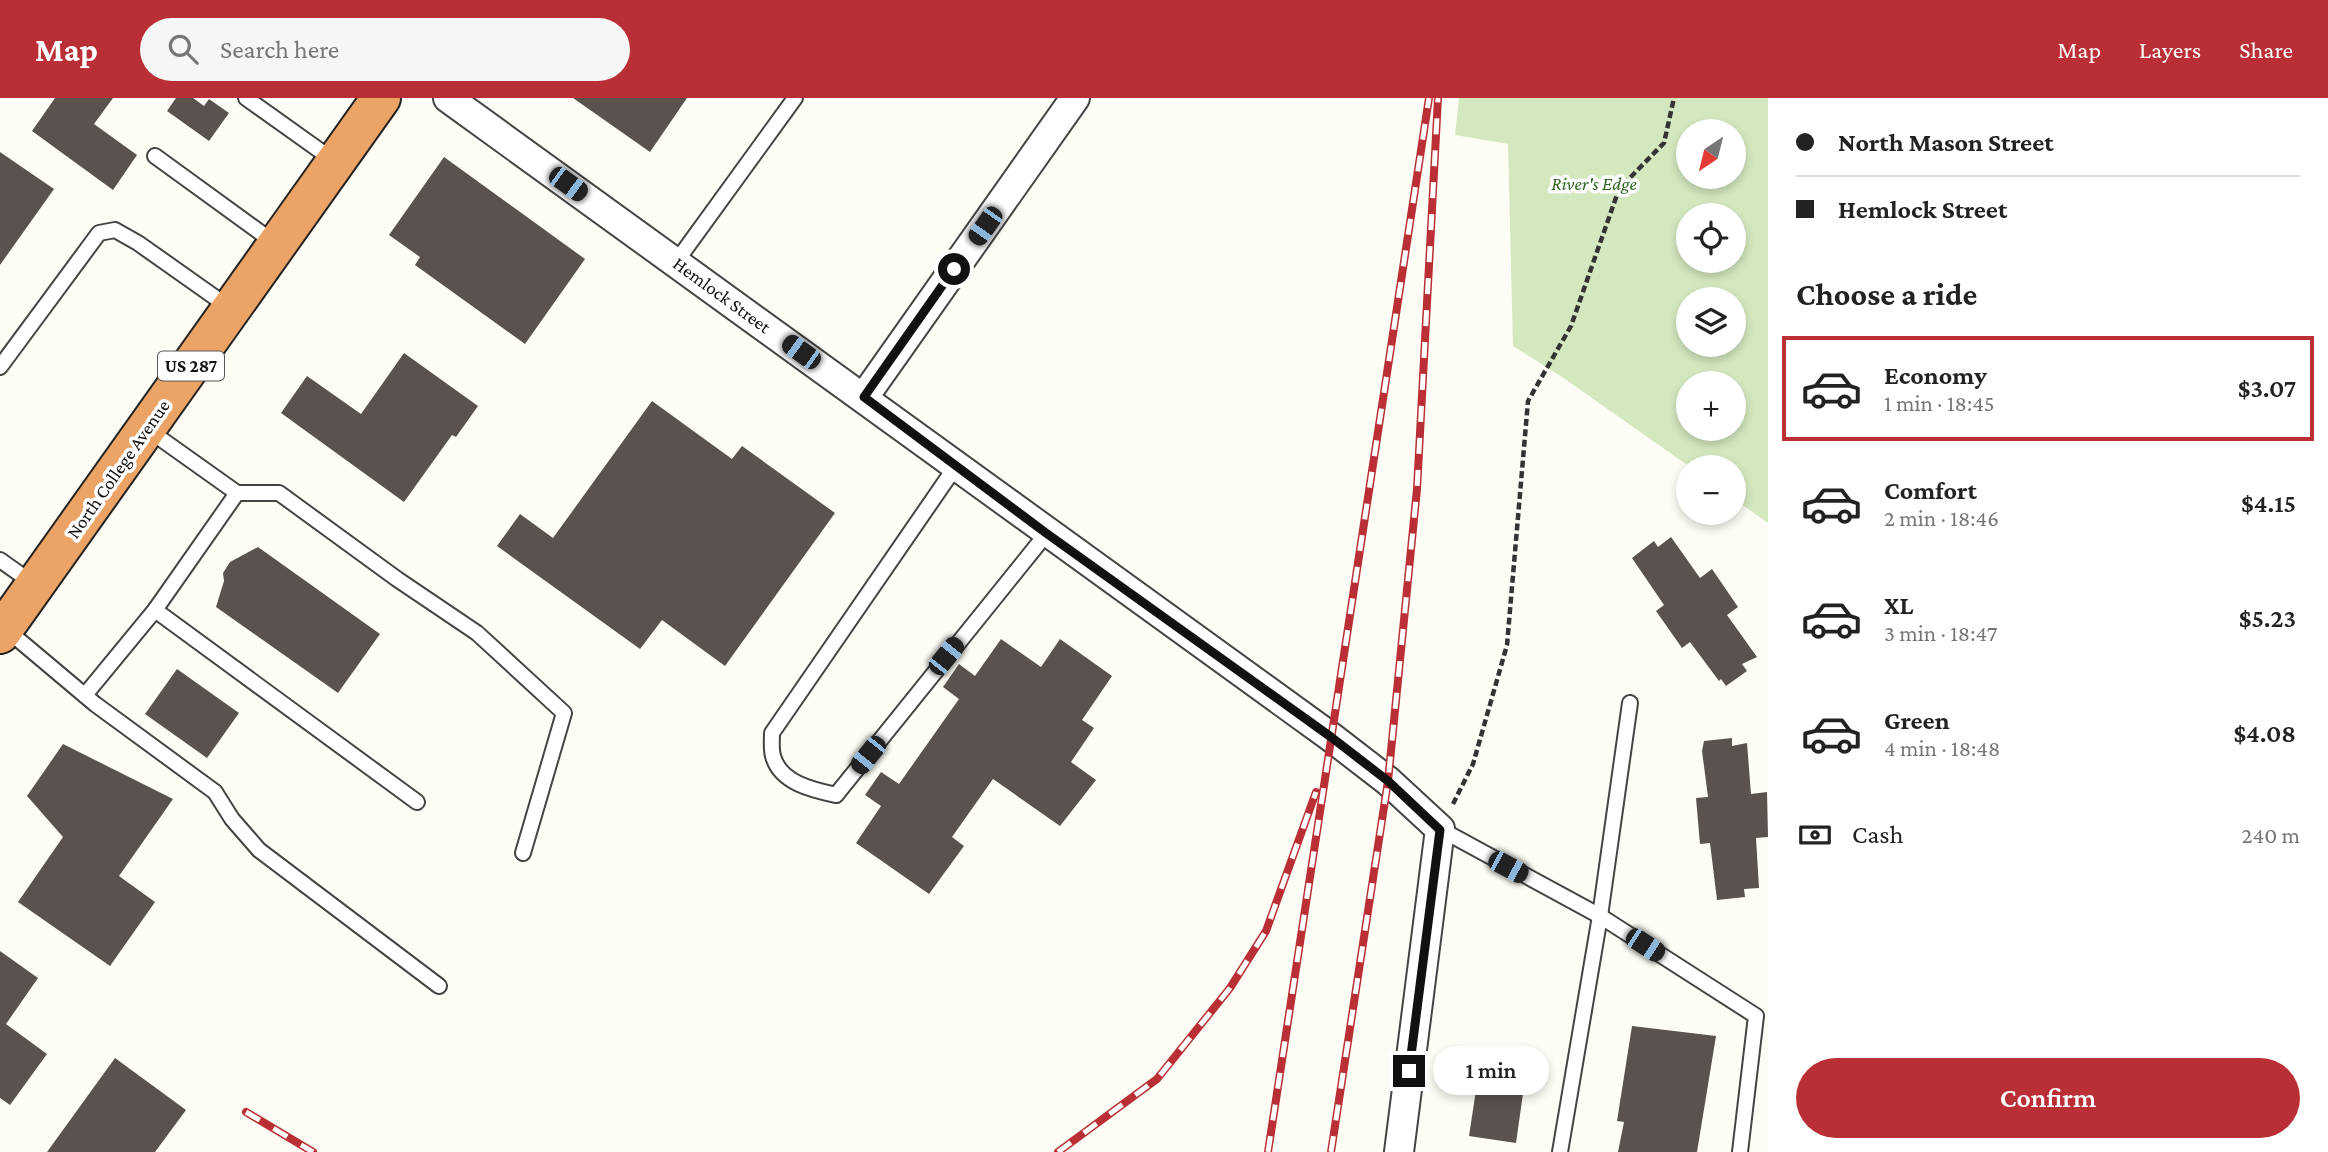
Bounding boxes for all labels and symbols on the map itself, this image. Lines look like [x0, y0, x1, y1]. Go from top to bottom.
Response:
north arrow [1676, 119, 1746, 189]
car [545, 163, 592, 205]
park label: River's Edge [1551, 173, 1637, 194]
car [965, 203, 1006, 249]
street label: Hemlock Street [669, 253, 775, 338]
route start [938, 253, 970, 285]
car [778, 331, 825, 373]
road number: US 287 [158, 352, 224, 380]
street label: North College Avenue [62, 396, 174, 542]
car [925, 633, 968, 679]
car [847, 732, 890, 778]
car [1485, 848, 1532, 886]
car [1622, 925, 1669, 965]
callout: 1 min [1434, 1046, 1549, 1096]
route end [1393, 1055, 1425, 1087]

